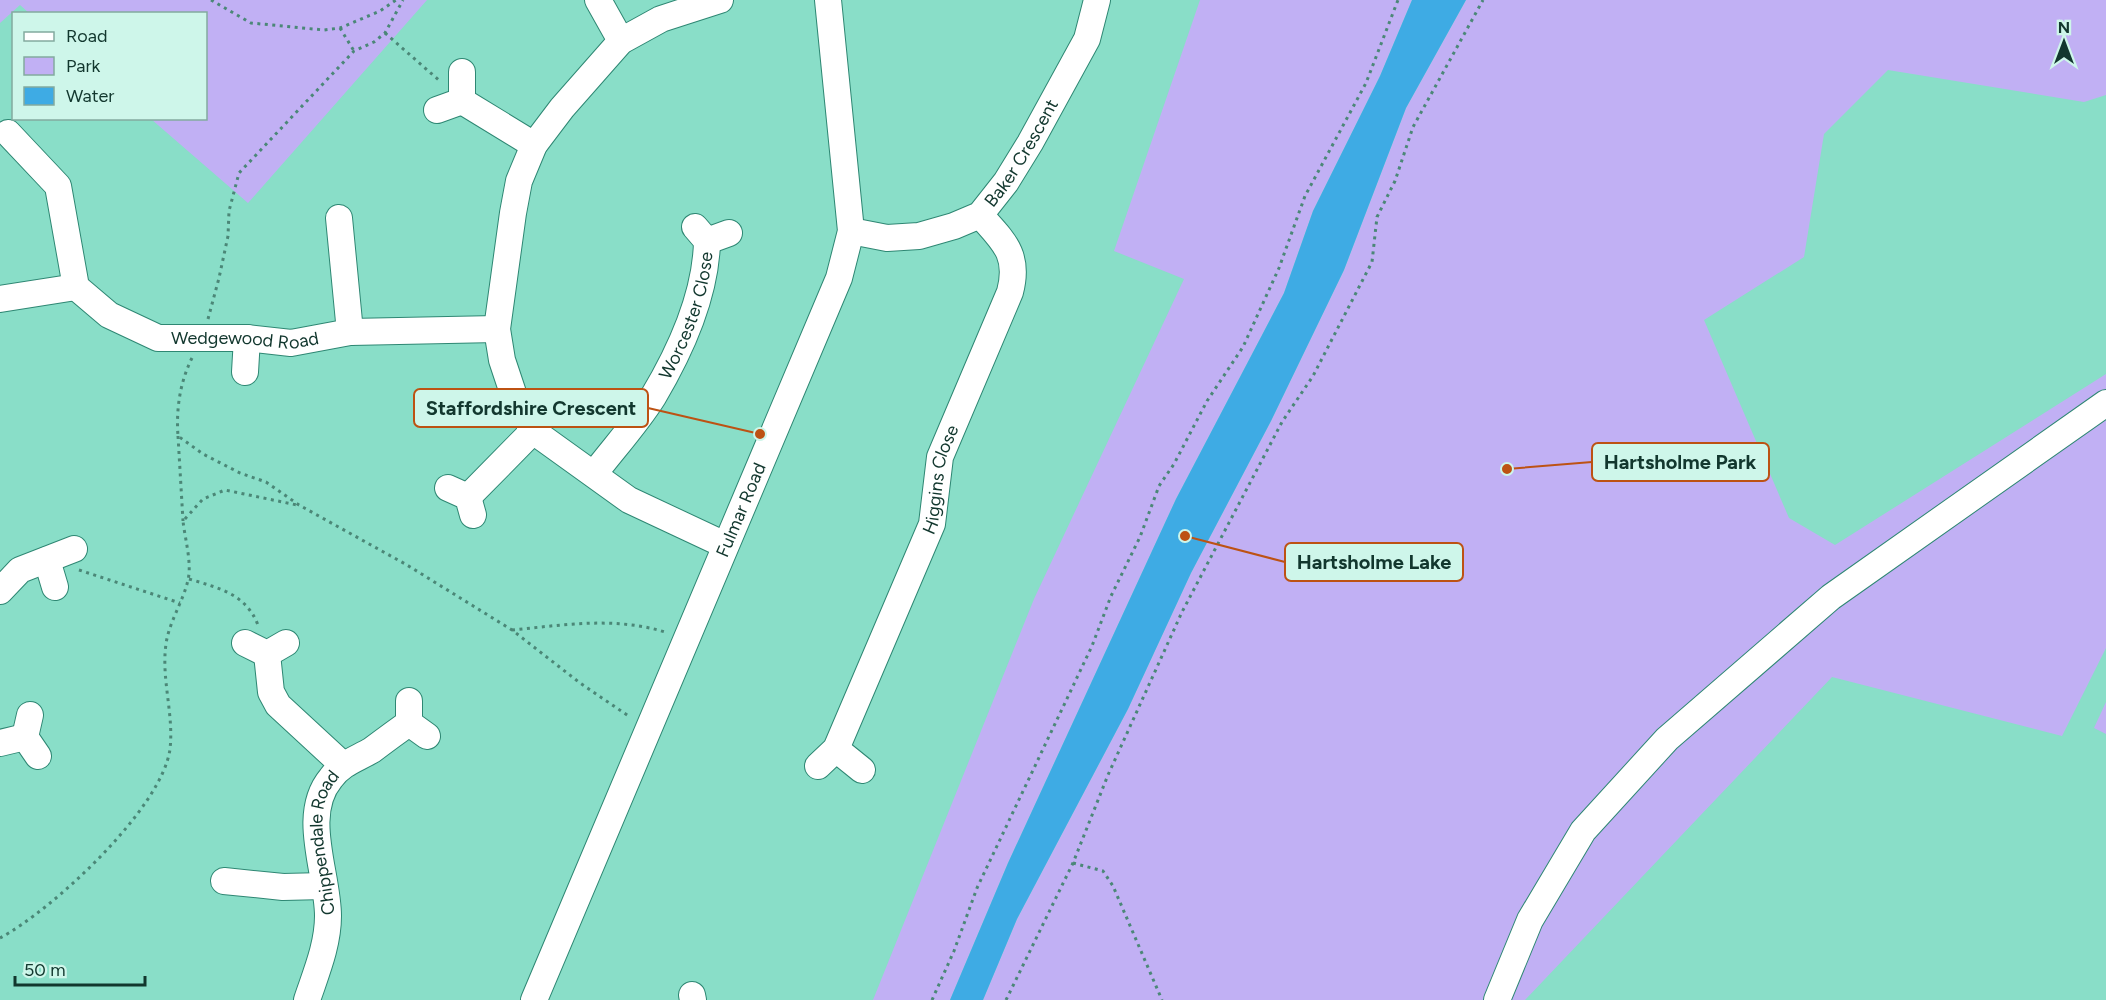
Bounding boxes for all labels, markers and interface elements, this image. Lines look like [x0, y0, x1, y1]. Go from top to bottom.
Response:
legend [12, 12, 207, 120]
north arrow [2034, 12, 2094, 72]
text: N [2058, 18, 2070, 37]
text: Road [66, 25, 107, 47]
text: Park [66, 55, 101, 77]
text: Water [66, 85, 114, 107]
street label: Baker Crescent [980, 95, 1063, 211]
street label: Worcester Close [654, 251, 717, 383]
street label: Wedgewood Road [171, 327, 321, 354]
callout: Staffordshire Crescent [414, 389, 648, 427]
text: Staffordshire Crescent [426, 396, 636, 420]
street label: Higgins Close [918, 421, 963, 538]
callout: Hartsholme Park [1592, 443, 1769, 481]
text: Hartsholme Park [1604, 450, 1757, 474]
street label: Fulmar Road [711, 460, 771, 560]
callout: Hartsholme Lake [1285, 543, 1463, 581]
text: Hartsholme Lake [1297, 550, 1451, 574]
street label: Chippendale Road [305, 766, 344, 916]
scale bar [15, 949, 146, 987]
text: 50 m [24, 959, 66, 981]

